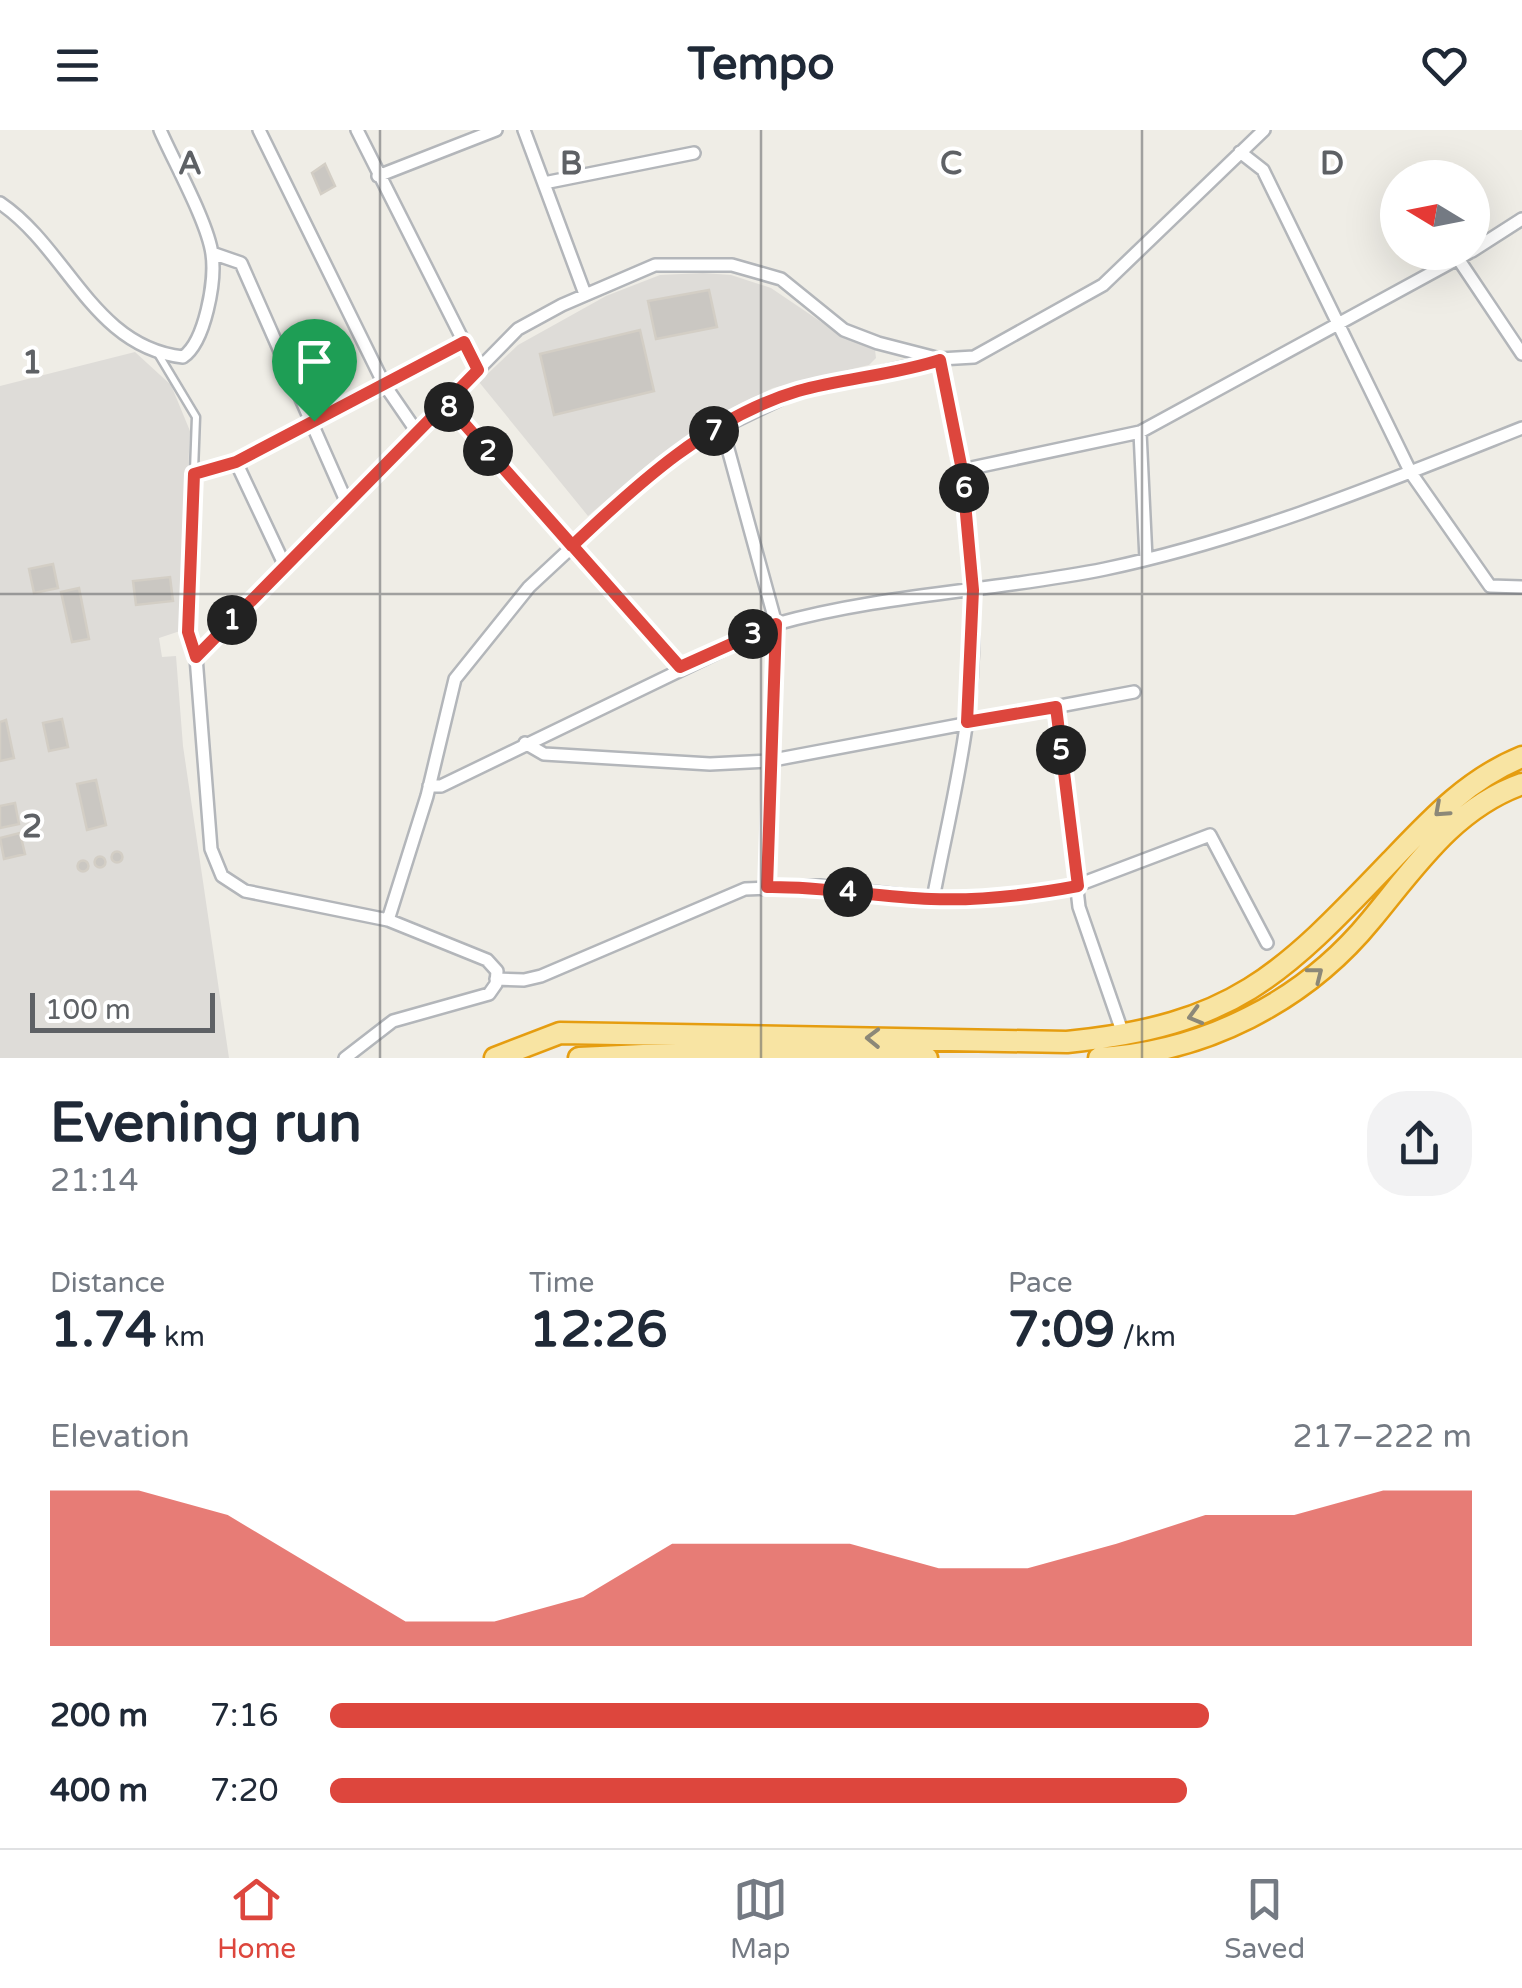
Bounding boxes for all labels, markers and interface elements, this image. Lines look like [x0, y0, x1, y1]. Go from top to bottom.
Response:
icon: menu [50, 38, 105, 93]
text: Tempo [687, 38, 835, 92]
icon: heart [1417, 38, 1472, 93]
text: A [178, 145, 202, 183]
text: B [560, 145, 582, 183]
text: C [940, 145, 962, 183]
text: D [1320, 145, 1344, 183]
north arrow [1380, 160, 1490, 270]
map controls [1380, 160, 1490, 270]
pin [272, 319, 357, 422]
icon: arrive [287, 334, 342, 389]
text: 1 [22, 344, 42, 382]
pin: 8 [424, 382, 474, 432]
text: 8 [440, 390, 458, 424]
pin: 7 [689, 406, 739, 456]
text: 7 [705, 414, 723, 448]
pin: 2 [463, 426, 513, 476]
text: 2 [479, 434, 497, 468]
pin: 6 [939, 463, 989, 513]
text: 6 [955, 471, 973, 505]
pin: 1 [207, 595, 257, 645]
text: 1 [223, 603, 241, 637]
pin: 3 [728, 609, 778, 659]
text: 3 [744, 617, 762, 651]
pin: 5 [1036, 725, 1086, 775]
text: 5 [1052, 733, 1070, 767]
one-way arrow [1434, 798, 1453, 816]
text: 2 [22, 808, 42, 846]
pin: 4 [823, 867, 873, 917]
text: 4 [839, 875, 857, 909]
one-way arrow [1305, 968, 1323, 986]
scale bar [30, 988, 215, 1033]
text: 100 m [45, 993, 131, 1027]
one-way arrow [1187, 1004, 1204, 1025]
one-way arrow [865, 1028, 881, 1049]
text: Evening run [50, 1091, 362, 1157]
button: share [1367, 1091, 1472, 1196]
text: 21:14 [50, 1162, 139, 1200]
text: Distance [50, 1266, 165, 1300]
text: Time [529, 1266, 594, 1300]
text: Pace [1008, 1266, 1072, 1300]
text: 1.74 [50, 1300, 157, 1360]
text: 12:26 [529, 1300, 668, 1360]
text: 7:09 [1008, 1300, 1115, 1360]
text: km [157, 1320, 205, 1354]
text: /km [1115, 1320, 1176, 1354]
text: Elevation [50, 1418, 190, 1456]
text: 217–222 m [1292, 1418, 1472, 1456]
text: 200 m [50, 1697, 148, 1735]
text: 7:16 [210, 1697, 279, 1735]
text: 400 m [50, 1772, 148, 1810]
text: 7:20 [210, 1772, 279, 1810]
tab: Home [217, 1872, 296, 1966]
tab: Map [730, 1872, 790, 1966]
tab: Saved [1224, 1872, 1305, 1966]

